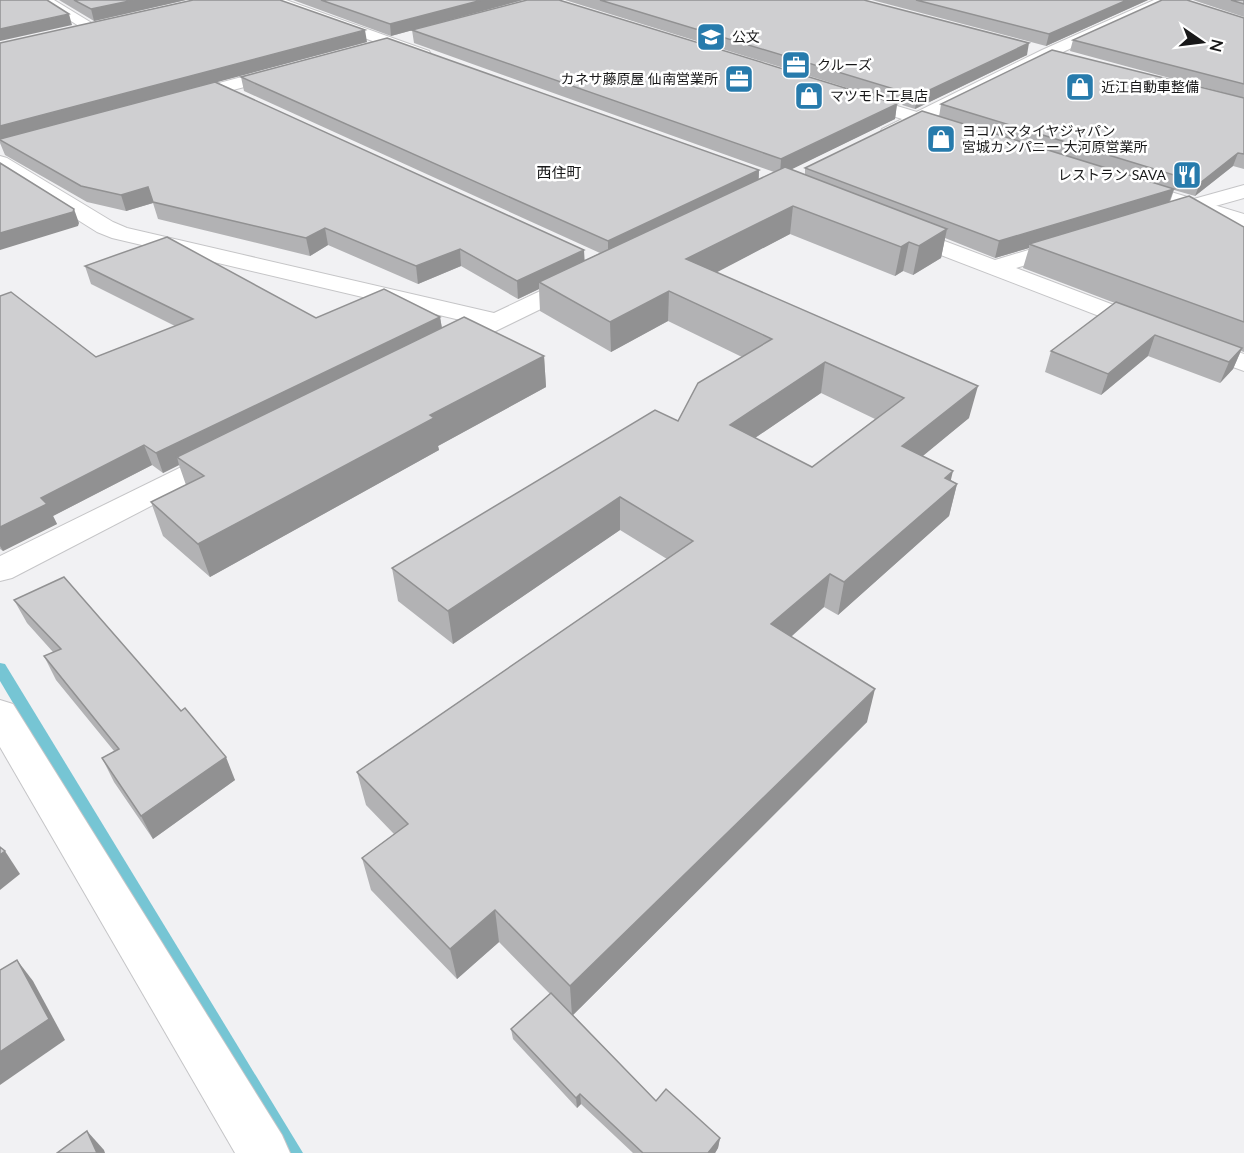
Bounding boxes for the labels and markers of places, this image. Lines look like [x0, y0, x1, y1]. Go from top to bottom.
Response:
school or university icon: 公文 [695, 21, 727, 53]
place label: 公文 [732, 28, 760, 45]
office icon: クルーズ [780, 49, 812, 81]
place label: クルーズ [817, 56, 872, 73]
office icon: カネサ藤原屋 仙南営業所 [723, 63, 755, 95]
place label: カネサ藤原屋 仙南営業所 [560, 70, 718, 87]
shop icon: 近江自動車整備 [1064, 71, 1096, 103]
place label: 近江自動車整備 [1101, 78, 1199, 95]
shop icon: マツモト工具店 [793, 80, 825, 112]
place label: マツモト工具店 [830, 87, 928, 104]
place label: ヨコハマタイヤジャパン 宮城カンパニー 大河原営業所 [962, 122, 1148, 155]
shop icon: ヨコハマタイヤジャパン 宮城カンパニー 大河原営業所 [925, 123, 957, 155]
restaurant icon: レストラン SAVA [1171, 159, 1203, 191]
place label: レストラン SAVA [1058, 166, 1167, 183]

